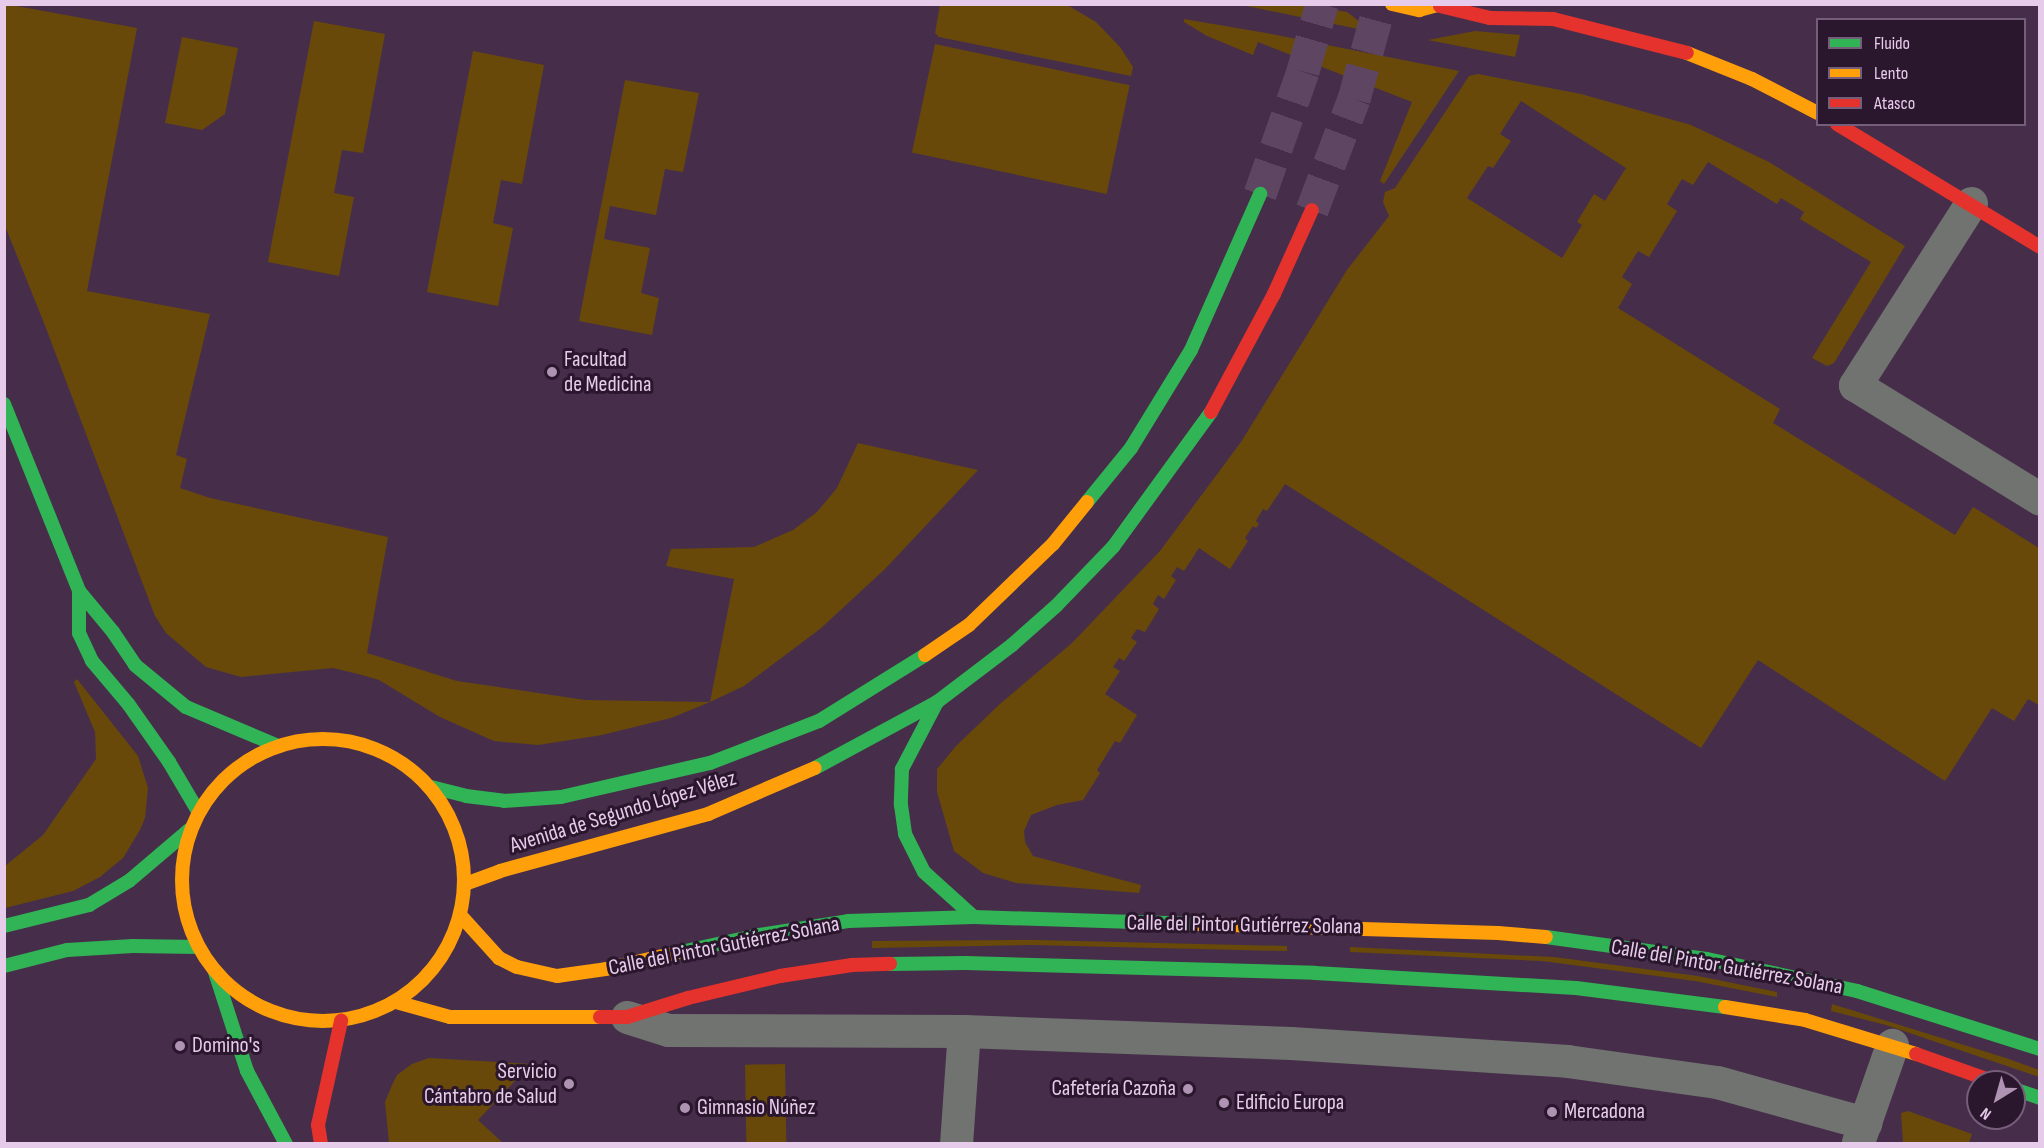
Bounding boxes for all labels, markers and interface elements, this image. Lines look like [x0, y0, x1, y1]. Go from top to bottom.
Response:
legend [1816, 18, 2026, 126]
text: Fluido [1874, 33, 1910, 54]
text: Lento [1874, 63, 1908, 84]
text: Atasco [1874, 93, 1915, 114]
place label: Facultad de Medicina [564, 346, 651, 398]
marker: Facultad de Medicina [545, 365, 559, 379]
street label: Avenida de Segundo López Vélez [507, 765, 739, 859]
street label: Calle del Pintor Gutiérrez Solana [1126, 910, 1362, 940]
street label: Calle del Pintor Gutiérrez Solana [606, 911, 842, 981]
street label: Calle del Pintor Gutiérrez Solana [1609, 934, 1845, 1000]
place label: Domino's [192, 1033, 260, 1059]
marker: Domino's [173, 1039, 187, 1053]
place label: Servicio Cántabro de Salud [424, 1058, 557, 1110]
north arrow [1966, 1070, 2026, 1130]
place label: Cafetería Cazoña [1051, 1076, 1176, 1102]
marker: Servicio Cántabro de Salud [562, 1077, 576, 1091]
marker: Cafetería Cazoña [1181, 1082, 1195, 1096]
place label: Edificio Europa [1236, 1090, 1344, 1116]
place label: Gimnasio Núñez [697, 1095, 815, 1121]
marker: Edificio Europa [1217, 1096, 1231, 1110]
place label: Mercadona [1564, 1099, 1645, 1125]
marker: Gimnasio Núñez [678, 1101, 692, 1115]
text: N [1977, 1103, 1995, 1123]
marker: Mercadona [1545, 1105, 1559, 1119]

